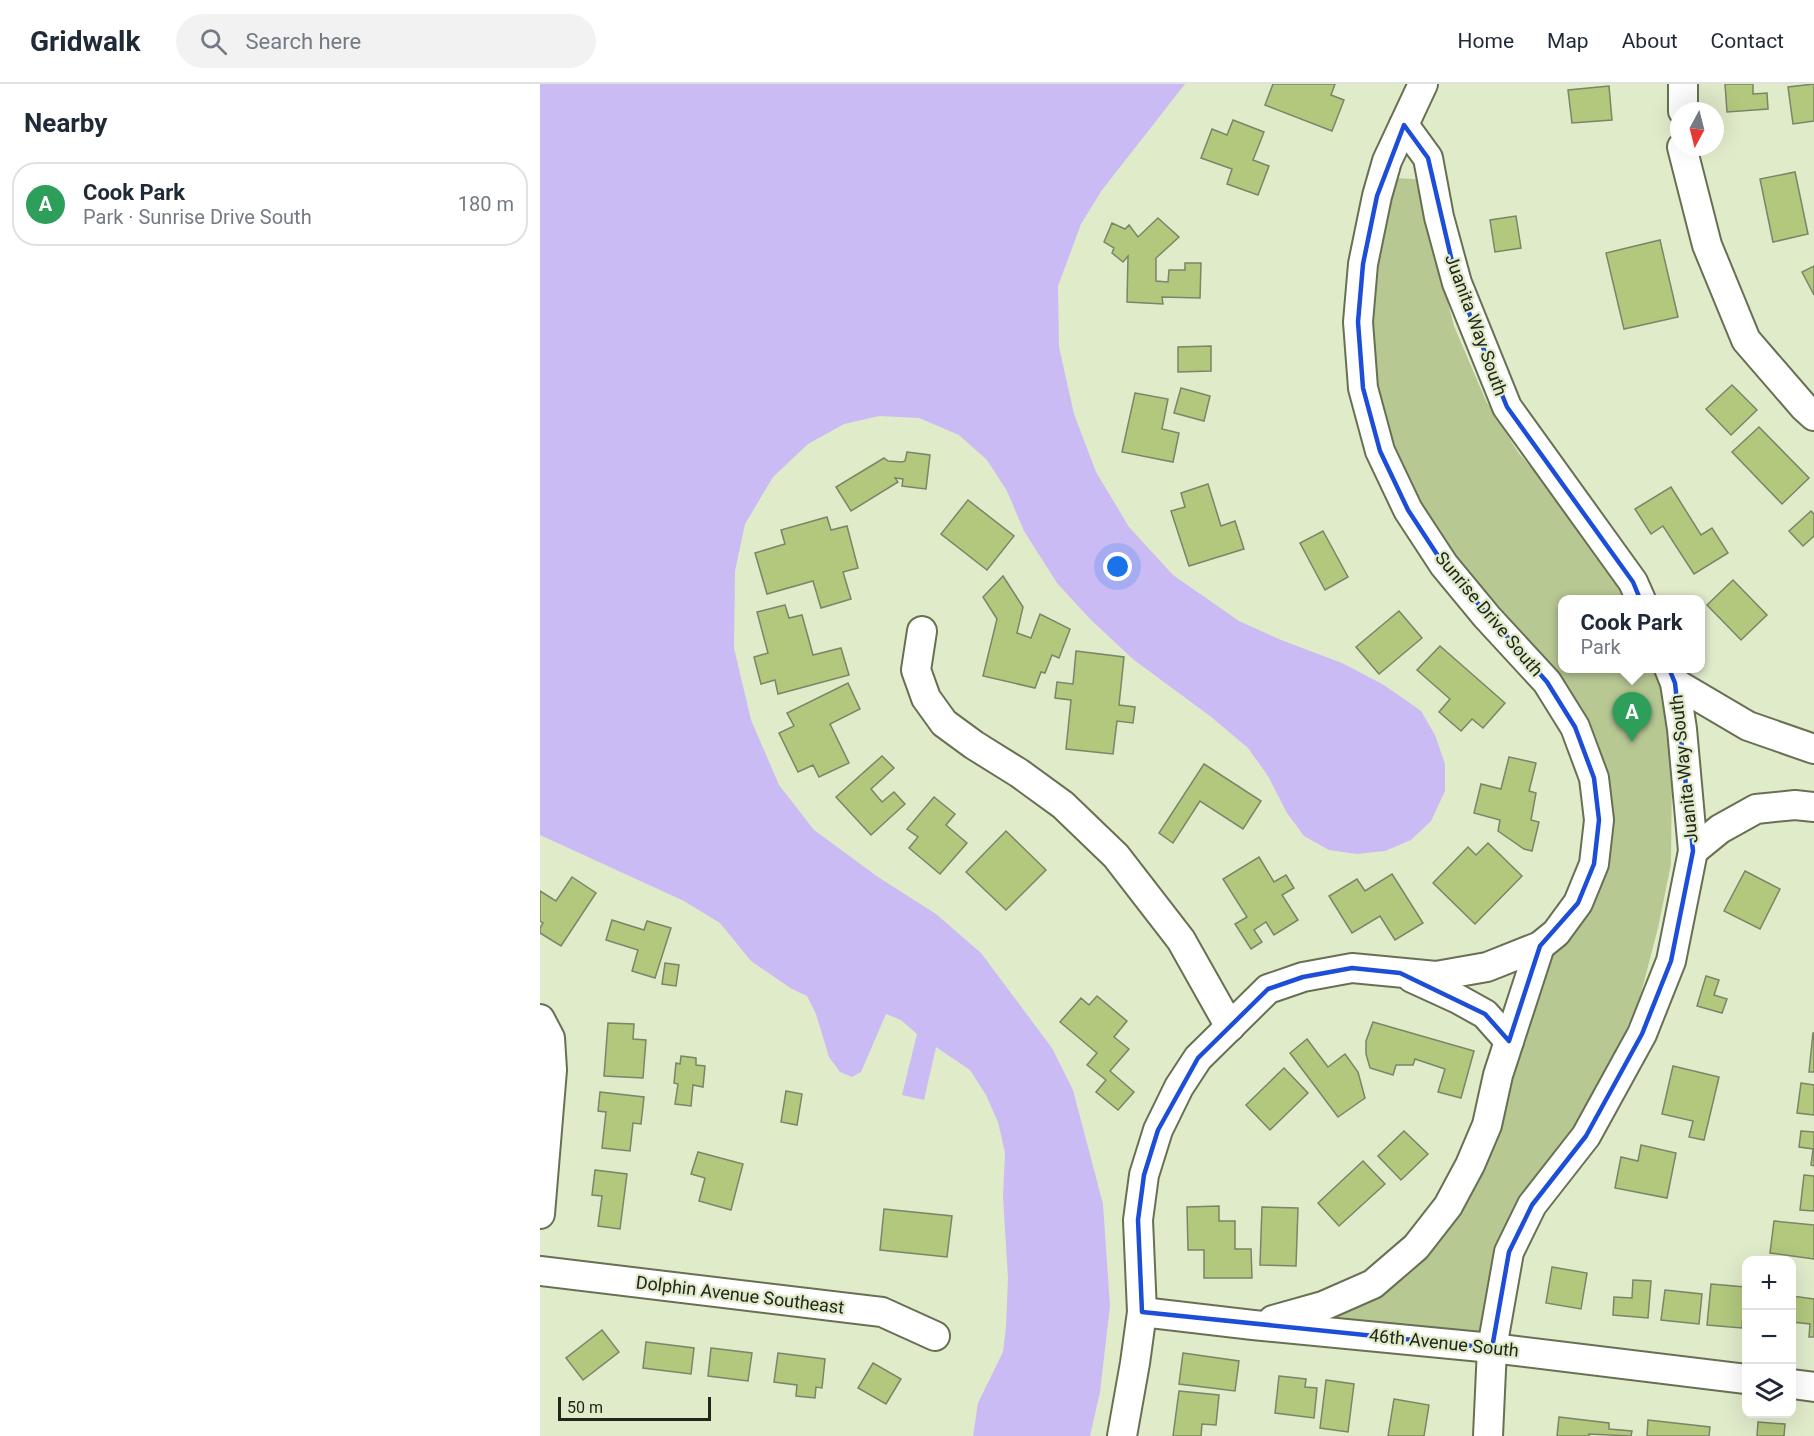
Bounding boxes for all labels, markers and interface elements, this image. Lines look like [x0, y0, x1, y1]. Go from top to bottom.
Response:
search box [176, 14, 596, 68]
text: Gridwalk [30, 25, 140, 58]
icon: search [197, 25, 230, 58]
text: Search here [245, 29, 361, 54]
text: Home [1458, 29, 1514, 53]
text: Map [1547, 29, 1589, 53]
text: About [1622, 29, 1678, 53]
text: Contact [1711, 29, 1784, 53]
north arrow [1670, 102, 1724, 156]
text: Nearby [24, 108, 107, 138]
text: Cook Park [83, 180, 185, 205]
text: A [39, 192, 52, 216]
text: 180 m [458, 192, 514, 216]
text: Park · Sunrise Drive South [83, 205, 312, 229]
street label: Juanita Way South [1441, 251, 1512, 398]
street label: Sunrise Drive South [1431, 547, 1548, 680]
your location [1103, 552, 1132, 581]
popup [1558, 595, 1705, 673]
text: Cook Park [1580, 610, 1683, 635]
text: Park [1580, 635, 1621, 659]
pin: A [1612, 692, 1652, 742]
street label: Juanita Way South [1665, 694, 1702, 844]
map controls [1742, 1256, 1796, 1418]
button: + [1742, 1256, 1796, 1310]
street label: Dolphin Avenue Southeast [635, 1271, 846, 1318]
button: − [1742, 1310, 1796, 1364]
street label: 46th Avenue South [1368, 1324, 1520, 1361]
button: layers [1742, 1364, 1796, 1418]
scale bar [558, 1394, 711, 1422]
text: 50 m [567, 1398, 603, 1417]

